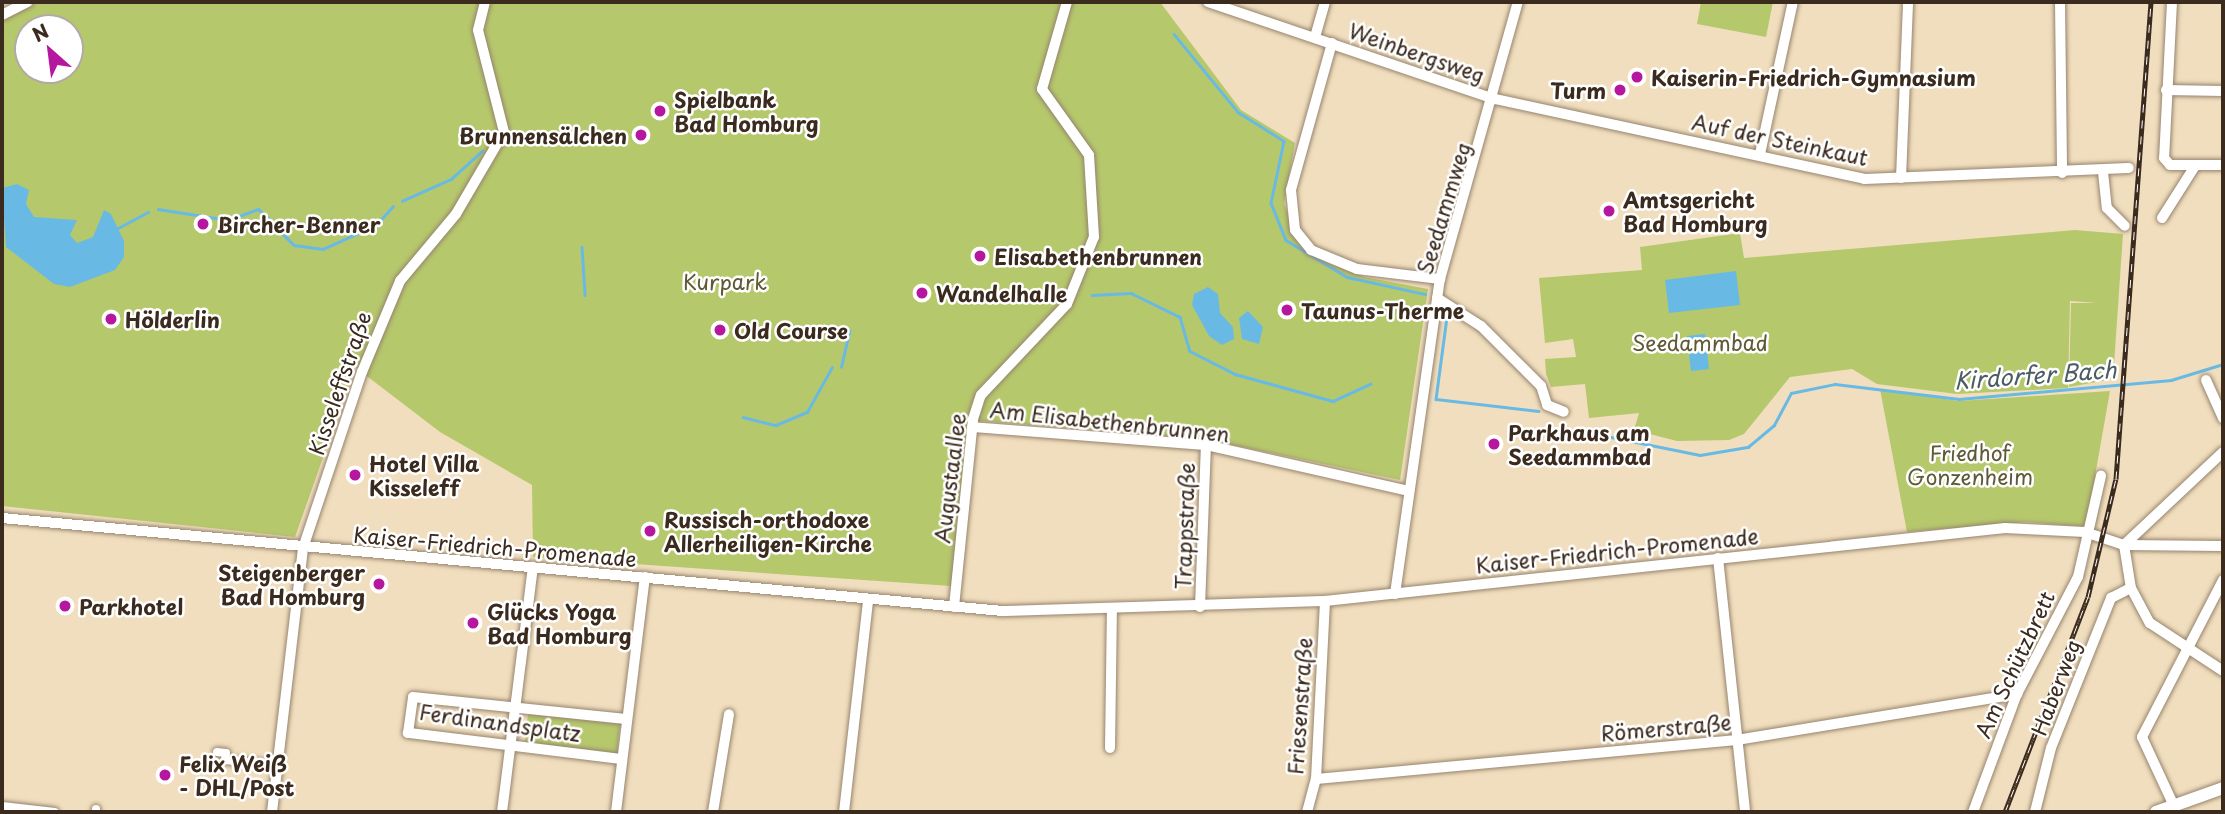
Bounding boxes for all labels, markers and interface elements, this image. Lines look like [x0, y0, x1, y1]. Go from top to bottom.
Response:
north arrow [14, 14, 84, 84]
text: N [27, 16, 53, 48]
street label: Weinbergsweg [1346, 17, 1488, 87]
place label: Kaiserin-Friedrich-Gymnasium [1651, 64, 1976, 90]
marker: Kaiserin-Friedrich-Gymnasium [1629, 69, 1645, 85]
place label: Turm [1550, 77, 1606, 103]
marker: Turm [1612, 82, 1628, 98]
place label: Spielbank Bad Homburg [674, 86, 820, 136]
marker: Spielbank Bad Homburg [652, 103, 668, 119]
street label: Auf der Steinkaut [1689, 108, 1871, 170]
place label: Brunnensälchen [459, 122, 627, 148]
marker: Brunnensälchen [633, 127, 649, 143]
street label: Seedammweg [1411, 139, 1475, 277]
place label: Amtsgericht Bad Homburg [1623, 186, 1769, 236]
marker: Amtsgericht Bad Homburg [1601, 203, 1617, 219]
place label: Bircher-Benner [217, 211, 381, 237]
marker: Bircher-Benner [195, 216, 211, 232]
place label: Elisabethenbrunnen [994, 243, 1202, 269]
marker: Elisabethenbrunnen [972, 248, 988, 264]
park label: Kurpark [683, 268, 767, 294]
place label: Wandelhalle [936, 280, 1067, 306]
marker: Wandelhalle [914, 285, 930, 301]
place label: Taunus-Therme [1301, 297, 1464, 323]
marker: Taunus-Therme [1279, 302, 1295, 318]
place label: Hölderlin [125, 306, 220, 332]
street label: Kisseleffstraße [303, 308, 375, 458]
marker: Hölderlin [103, 311, 119, 327]
place label: Old Course [734, 317, 851, 343]
marker: Old Course [712, 322, 728, 338]
park label: Seedammbad [1632, 329, 1768, 355]
water label: Kirdorfer Bach [1953, 356, 2117, 394]
street label: Am Elisabethenbrunnen [988, 396, 1232, 446]
street label: Augustaallee [929, 411, 969, 545]
place label: Parkhaus am Seedammbad [1508, 419, 1652, 469]
marker: Parkhaus am Seedammbad [1486, 436, 1502, 452]
park label: Friedhof Gonzenheim [1907, 439, 2033, 489]
place label: Hotel Villa Kisseleff [369, 450, 479, 500]
street label: Trappstraße [1169, 462, 1199, 590]
marker: Hotel Villa Kisseleff [347, 467, 363, 483]
place label: Russisch-orthodoxe Allerheiligen-Kirche [664, 506, 872, 556]
street label: Kaiser-Friedrich-Promenade [352, 521, 638, 571]
marker: Russisch-orthodoxe Allerheiligen-Kirche [642, 523, 658, 539]
street label: Kaiser-Friedrich-Promenade [1474, 523, 1760, 577]
place label: Steigenberger Bad Homburg [218, 559, 365, 609]
marker: Steigenberger Bad Homburg [371, 576, 387, 592]
street label: Am Schützbrett [1969, 586, 2059, 742]
place label: Parkhotel [79, 593, 183, 619]
marker: Parkhotel [57, 598, 73, 614]
place label: Glücks Yoga Bad Homburg [487, 598, 633, 648]
marker: Glücks Yoga Bad Homburg [465, 615, 481, 631]
street label: Haberweg [2025, 635, 2085, 739]
street label: Friesenstraße [1282, 636, 1316, 776]
street label: Ferdinandsplatz [418, 698, 582, 746]
street label: Römerstraße [1600, 709, 1732, 745]
place label: Felix Weiß - DHL/Post [179, 750, 295, 800]
marker: Felix Weiß - DHL/Post [157, 767, 173, 783]

